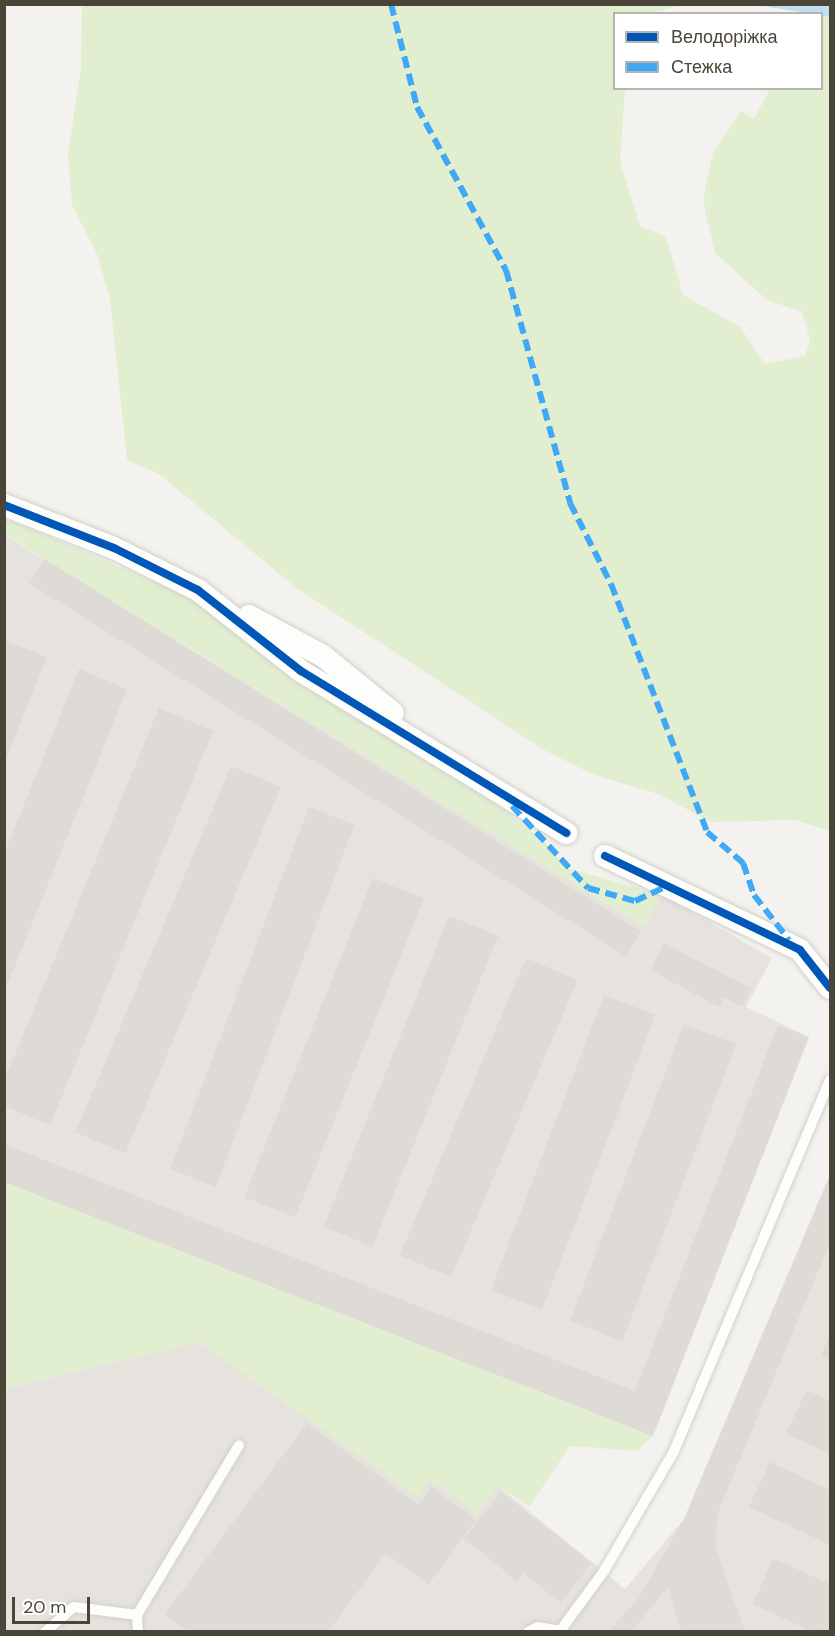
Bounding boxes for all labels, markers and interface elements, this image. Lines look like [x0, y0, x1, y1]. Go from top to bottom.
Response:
legend [613, 12, 823, 90]
text: Велодоріжка [671, 25, 778, 49]
text: Стежка [671, 55, 732, 79]
scale bar [15, 1585, 93, 1623]
text: 20 m [23, 1595, 66, 1619]

